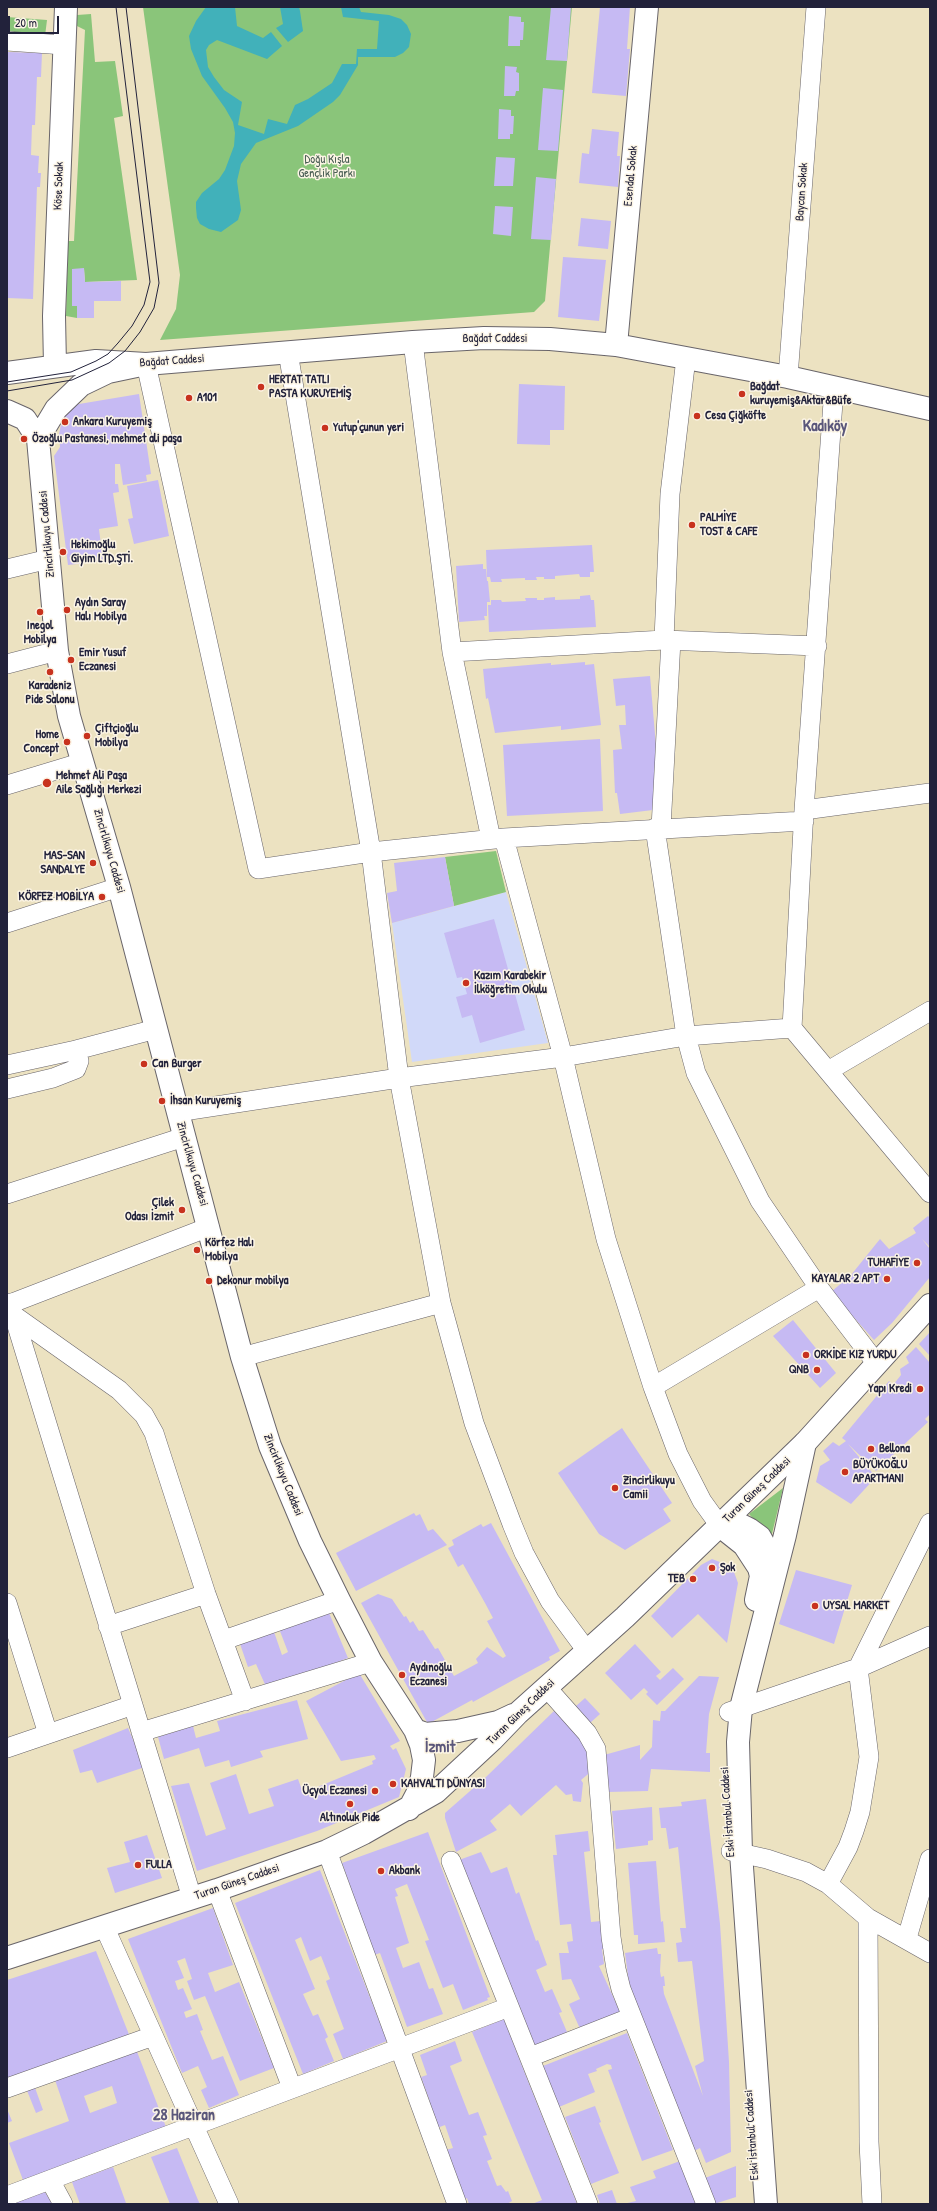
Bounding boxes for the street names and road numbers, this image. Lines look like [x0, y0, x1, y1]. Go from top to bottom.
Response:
street label: Esendal Sokak [621, 145, 641, 207]
street label: Köse Sokak [51, 162, 67, 210]
street label: Baycan Sokak [793, 162, 811, 222]
street label: Bağdat Caddesi [462, 332, 528, 346]
street label: Bağdat Caddesi [139, 352, 205, 370]
street label: Zincirlikuyu Caddesi [36, 490, 58, 578]
street label: Zincirlikuyu Caddesi [90, 807, 128, 895]
street label: Zincirlikuyu Caddesi [173, 1120, 211, 1208]
street label: Zincirlikuyu Caddesi [260, 1432, 306, 1518]
street label: Turan Güneş Caddesi [720, 1454, 794, 1526]
street label: Turan Güneş Caddesi [484, 1676, 558, 1748]
street label: Eski İstanbul Caddesi [718, 1766, 738, 1858]
street label: Turan Güneş Caddesi [193, 1861, 281, 1903]
street label: Eski İstanbul Caddesi [742, 2089, 762, 2181]

